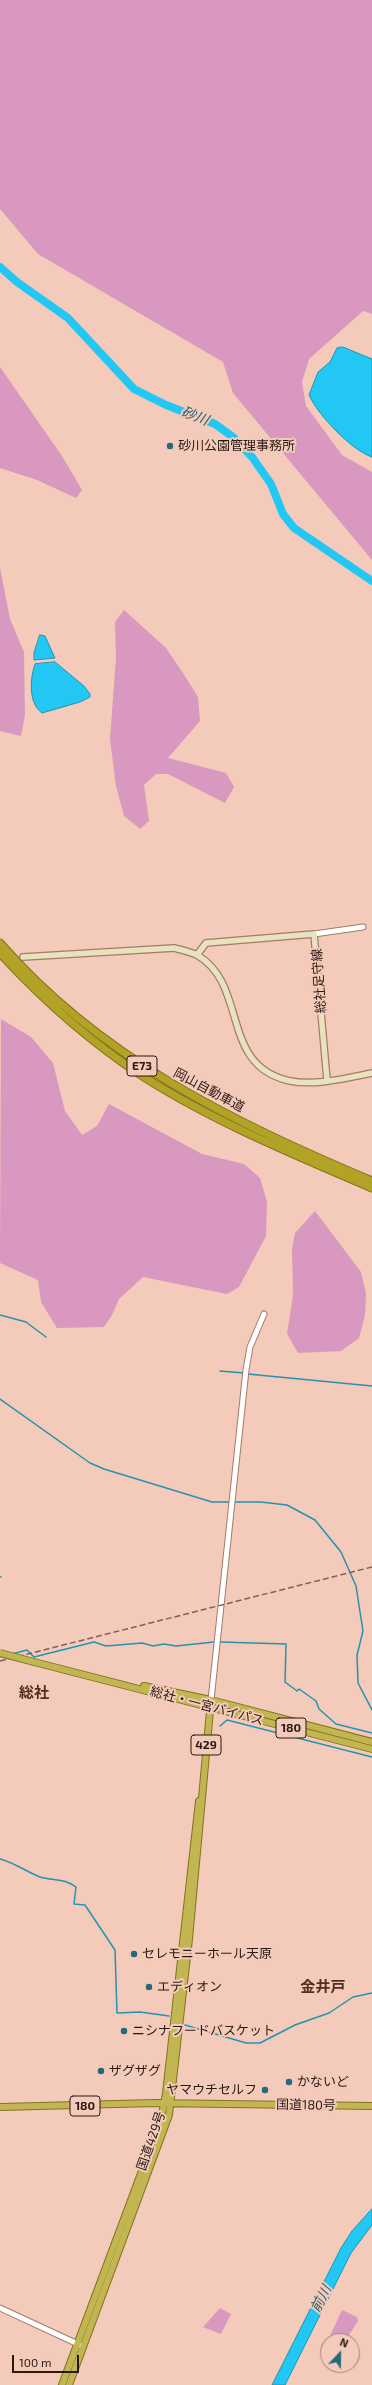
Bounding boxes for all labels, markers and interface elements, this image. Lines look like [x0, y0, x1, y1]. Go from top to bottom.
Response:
water label: 砂川 [179, 403, 211, 429]
place label: 砂川公園管理事務所 [178, 438, 295, 454]
marker: 砂川公園管理事務所 [165, 441, 175, 451]
street label: 総社足守線 [309, 948, 329, 1014]
road number: E73 [127, 1056, 157, 1076]
street label: 岡山自動車道 [171, 1065, 247, 1115]
street label: 総社・一宮バイパス [148, 1683, 266, 1729]
district label: 総社 [19, 1684, 49, 1702]
road number: 180 [276, 1718, 306, 1738]
road number: 429 [191, 1735, 221, 1755]
place label: セレモニーホール天原 [142, 1946, 272, 1962]
marker: セレモニーホール天原 [129, 1949, 139, 1959]
district label: 金井戸 [301, 1978, 345, 1996]
place label: エディオン [157, 1979, 222, 1995]
marker: エディオン [144, 1982, 154, 1992]
place label: ニシナフードバスケット [132, 2023, 275, 2039]
marker: ニシナフードバスケット [119, 2026, 129, 2036]
place label: ザグザグ [109, 2063, 161, 2079]
marker: ザグザグ [96, 2066, 106, 2076]
place label: かないど [297, 2074, 349, 2090]
marker: かないど [284, 2077, 294, 2087]
place label: ヤマウチセルフ [166, 2082, 257, 2098]
marker: ヤマウチセルフ [260, 2085, 270, 2095]
road number: 180 [70, 2096, 100, 2116]
street label: 国道180号 [276, 2097, 336, 2113]
street label: 国道429号 [134, 2109, 168, 2173]
water label: 前川 [307, 2283, 335, 2315]
north arrow [320, 2333, 360, 2373]
text: N [338, 2335, 350, 2350]
scale bar [14, 2347, 81, 2373]
text: 100 m [19, 2355, 51, 2369]

